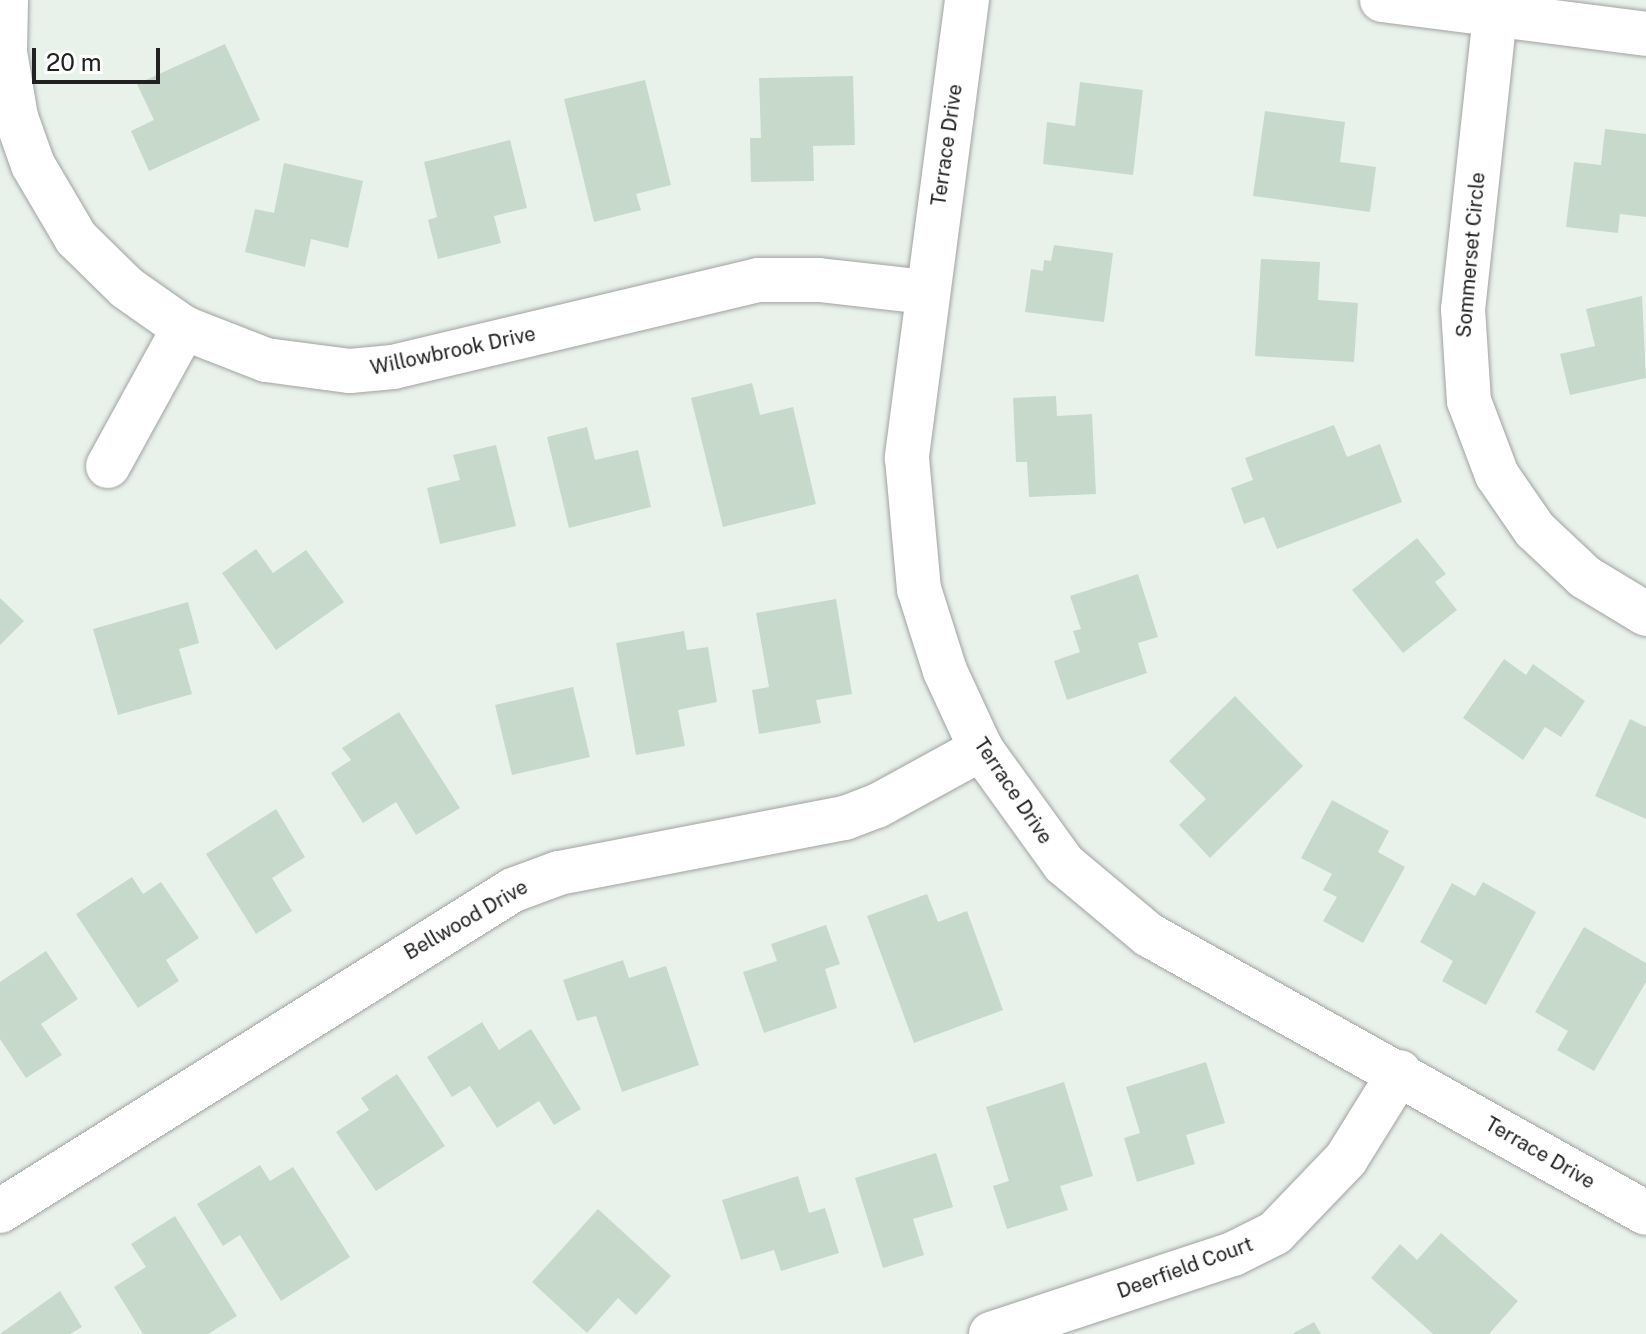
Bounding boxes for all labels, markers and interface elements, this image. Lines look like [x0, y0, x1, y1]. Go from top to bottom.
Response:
scale bar [36, 32, 164, 82]
text: 20 m [46, 48, 102, 76]
street label: Terrace Drive [927, 82, 967, 208]
street label: Sommerset Circle [1452, 171, 1490, 339]
street label: Willowbrook Drive [368, 322, 538, 380]
street label: Terrace Drive [969, 733, 1057, 849]
street label: Bellwood Drive [400, 875, 532, 965]
street label: Terrace Drive [1481, 1112, 1599, 1194]
street label: Deerfield Court [1114, 1232, 1256, 1304]

